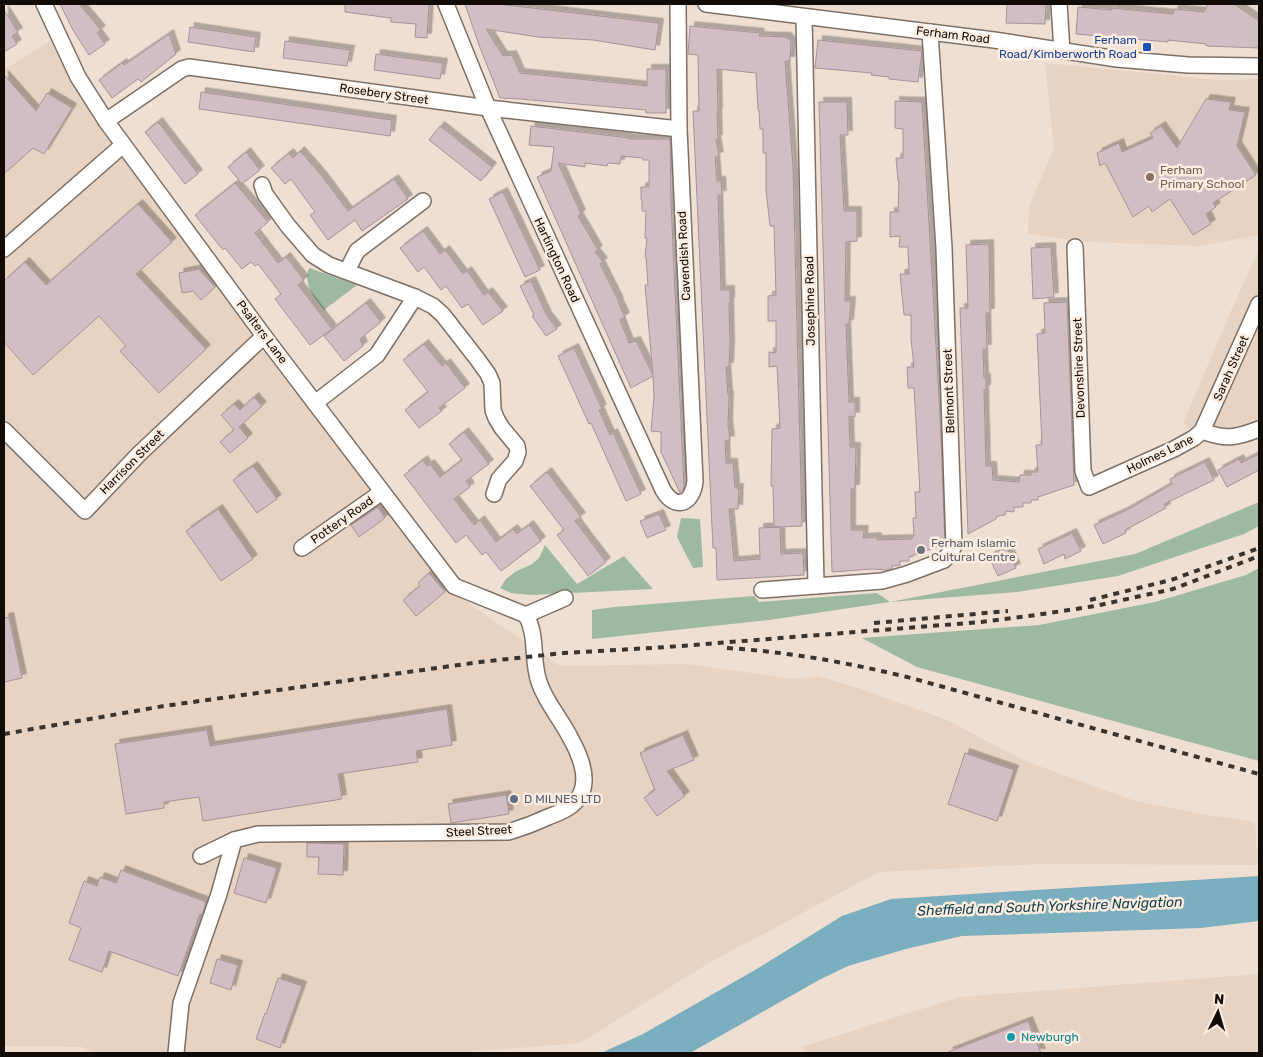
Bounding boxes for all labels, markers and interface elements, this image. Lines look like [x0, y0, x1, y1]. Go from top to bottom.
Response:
street label: Ferham Road [915, 24, 991, 46]
place label: Ferham Road/Kimberworth Road [999, 33, 1137, 61]
marker: Ferham Road/Kimberworth Road [1141, 41, 1153, 53]
street label: Rosebery Street [339, 81, 430, 107]
place label: Ferham Primary School [1160, 163, 1244, 191]
marker: Ferham Primary School [1144, 171, 1156, 183]
street label: Cavendish Road [675, 211, 693, 301]
street label: Hartington Road [531, 215, 583, 305]
street label: Josephine Road [802, 256, 818, 346]
street label: Psalters Lane [234, 298, 291, 367]
street label: Devonshire Street [1070, 317, 1088, 418]
street label: Sarah Street [1210, 333, 1252, 403]
street label: Belmont Street [941, 348, 957, 434]
street label: Harrison Street [97, 427, 167, 497]
street label: Holmes Lane [1124, 432, 1196, 476]
street label: Pottery Road [308, 493, 376, 547]
place label: Ferham Islamic Cultural Centre [931, 536, 1016, 564]
marker: Ferham Islamic Cultural Centre [915, 544, 927, 556]
place label: D MILNES LTD [524, 792, 601, 806]
marker: D MILNES LTD [508, 793, 520, 805]
street label: Steel Street [446, 822, 513, 840]
water label: Sheffield and South Yorkshire Navigation [917, 893, 1183, 920]
north arrow [1193, 987, 1243, 1037]
text: N [1213, 991, 1225, 1008]
place label: Newburgh [1021, 1030, 1079, 1044]
marker: Newburgh [1005, 1031, 1017, 1043]

